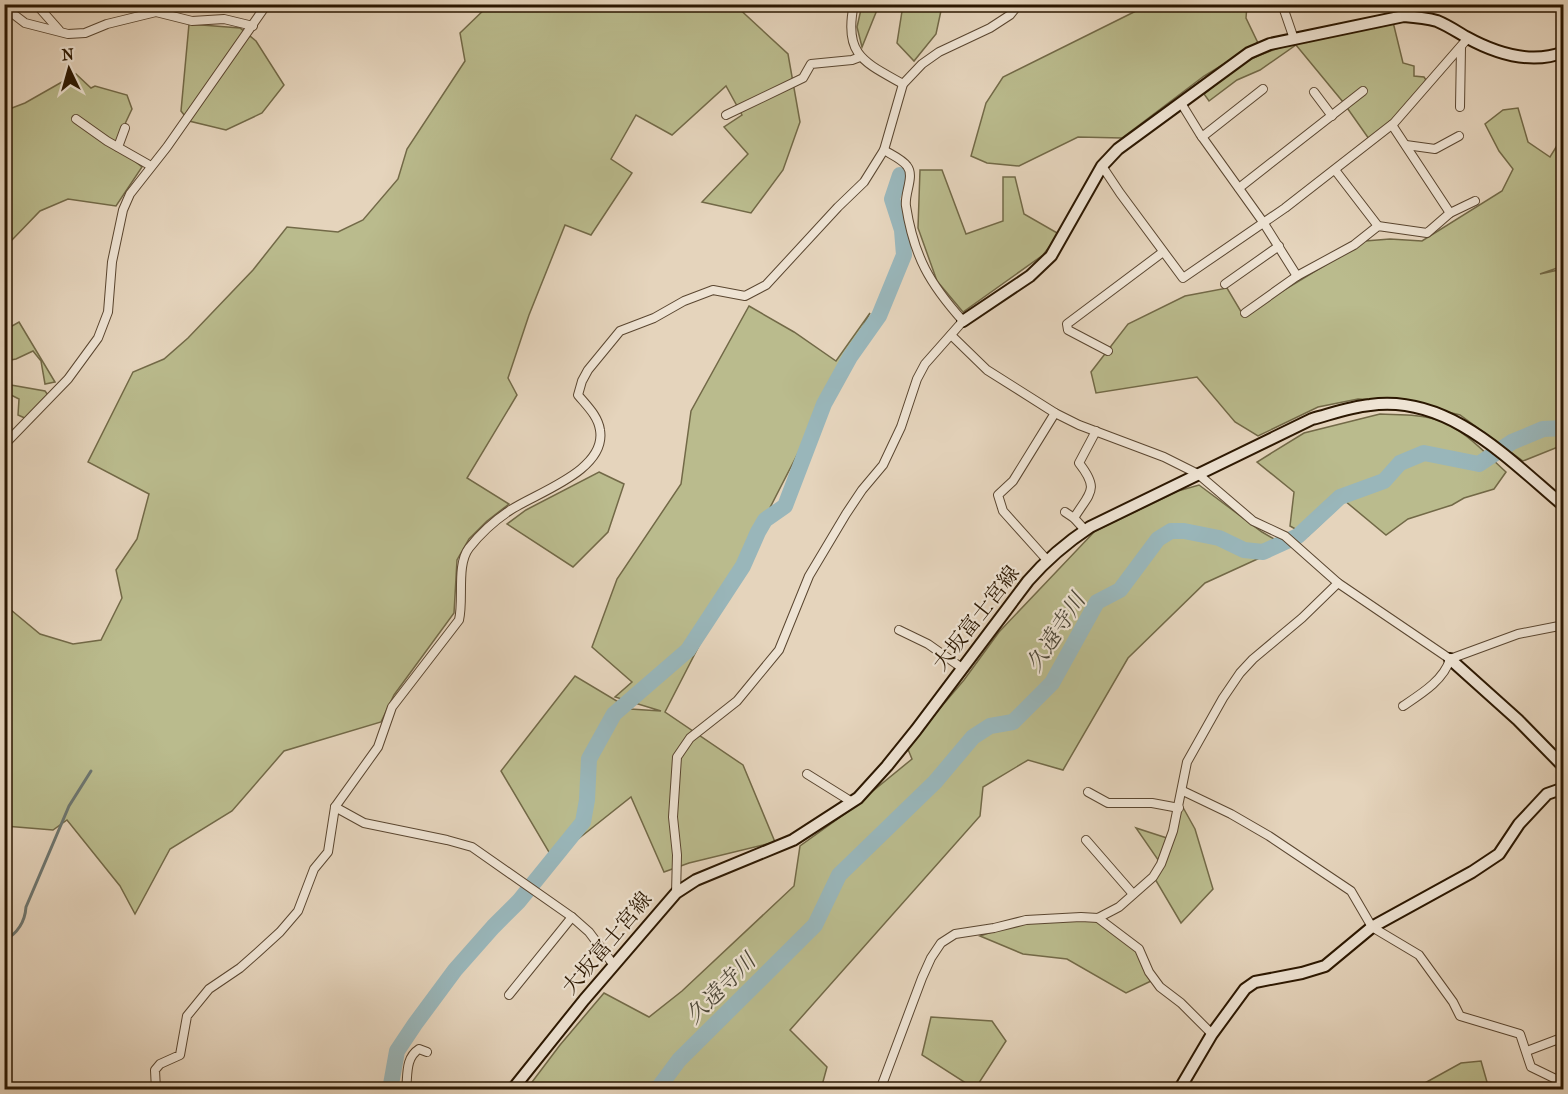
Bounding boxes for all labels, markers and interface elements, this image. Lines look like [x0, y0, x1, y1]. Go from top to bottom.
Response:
north arrow [39, 39, 99, 99]
text: N [61, 44, 75, 65]
street label: 大坂富士宮線 [928, 561, 1024, 675]
water label: 久遠寺川 [1021, 587, 1092, 677]
street label: 大坂富士宮線 [557, 887, 657, 999]
water label: 久遠寺川 [680, 947, 762, 1029]

